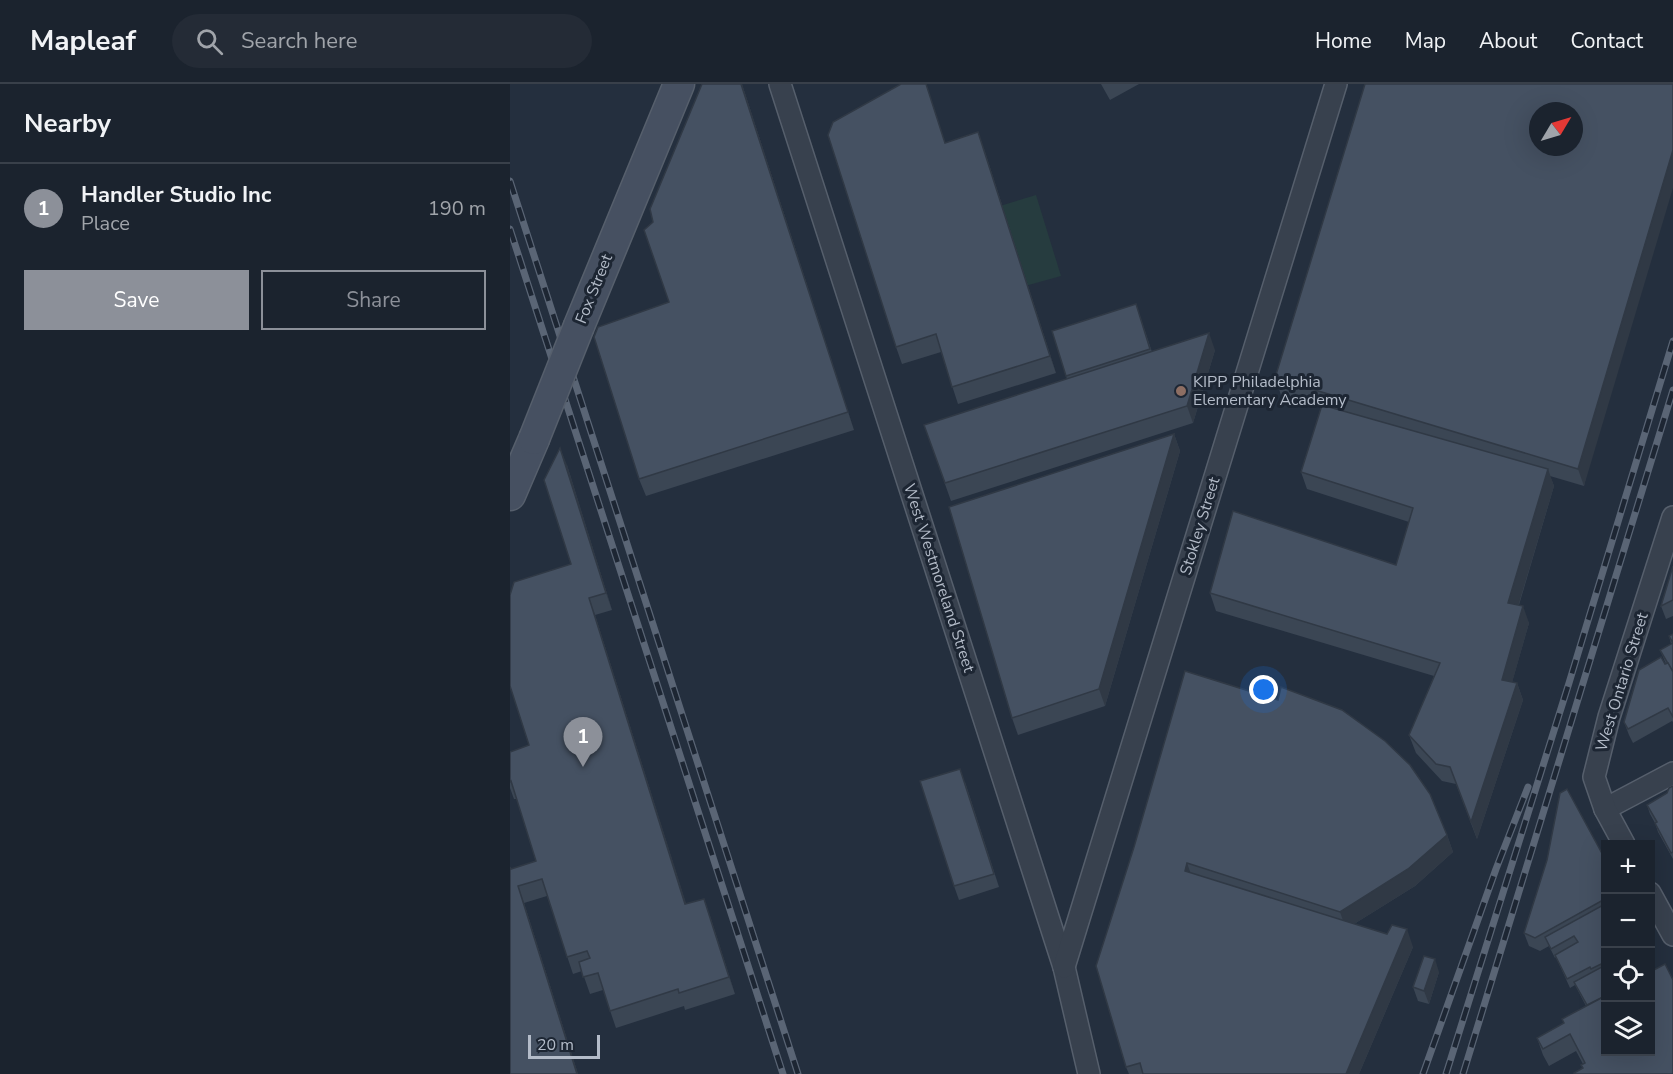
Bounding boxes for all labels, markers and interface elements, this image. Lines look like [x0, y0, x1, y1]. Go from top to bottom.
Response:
search box [172, 14, 592, 68]
text: Mapleaf [30, 22, 136, 60]
icon: search [193, 25, 226, 58]
text: Search here [241, 26, 358, 56]
text: Home [1315, 27, 1372, 55]
text: Map [1405, 27, 1446, 55]
text: About [1479, 27, 1537, 55]
text: Contact [1570, 27, 1643, 55]
north arrow [1529, 102, 1583, 156]
text: Nearby [24, 106, 111, 141]
text: Handler Studio Inc [81, 180, 271, 210]
text: 1 [38, 195, 50, 222]
text: 190 m [428, 195, 486, 222]
text: Place [81, 210, 130, 237]
street label: Fox Street [570, 251, 618, 327]
button: Save [24, 270, 249, 330]
button: Share [261, 270, 486, 330]
place label: KIPP Philadelphia Elementary Academy [1193, 371, 1347, 411]
marker: KIPP Philadelphia Elementary Academy [1174, 384, 1188, 398]
street label: Stokley Street [1175, 474, 1225, 578]
street label: West Westmoreland Street [898, 481, 980, 675]
street label: West Ontario Street [1590, 610, 1654, 754]
your location [1249, 675, 1278, 704]
pin: 1 [564, 718, 602, 767]
map controls [1601, 840, 1655, 1056]
button: + [1601, 840, 1655, 894]
button: − [1601, 894, 1655, 948]
button: locate [1601, 948, 1655, 1002]
button: layers [1601, 1002, 1655, 1056]
scale bar [528, 1032, 600, 1060]
text: 20 m [537, 1034, 574, 1056]

